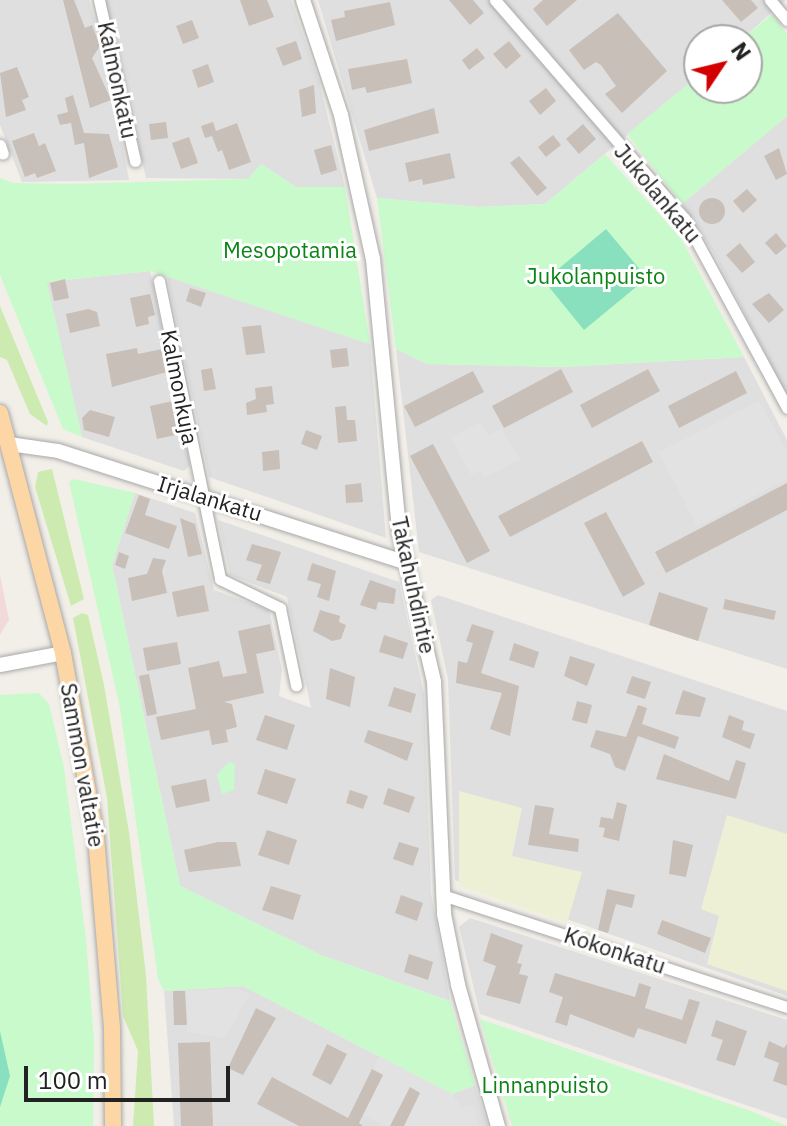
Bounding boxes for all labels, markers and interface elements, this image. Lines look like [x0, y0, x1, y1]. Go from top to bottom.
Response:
street label: Kalmonkatu [93, 19, 143, 141]
north arrow [683, 24, 763, 104]
text: N [725, 36, 758, 66]
street label: Jukolankatu [609, 138, 707, 248]
park label: Mesopotamia [223, 237, 357, 263]
park label: Jukolanpuisto [527, 263, 665, 289]
street label: Kalmonkuja [156, 327, 204, 447]
street label: Irjalankatu [155, 470, 265, 526]
street label: Takahuhdintie [387, 514, 441, 656]
street label: Sammon valtatie [56, 681, 110, 849]
street label: Kokonkatu [561, 921, 669, 979]
scale bar [28, 1050, 234, 1100]
text: 100 m [38, 1064, 108, 1096]
park label: Linnanpuisto [481, 1072, 609, 1098]

